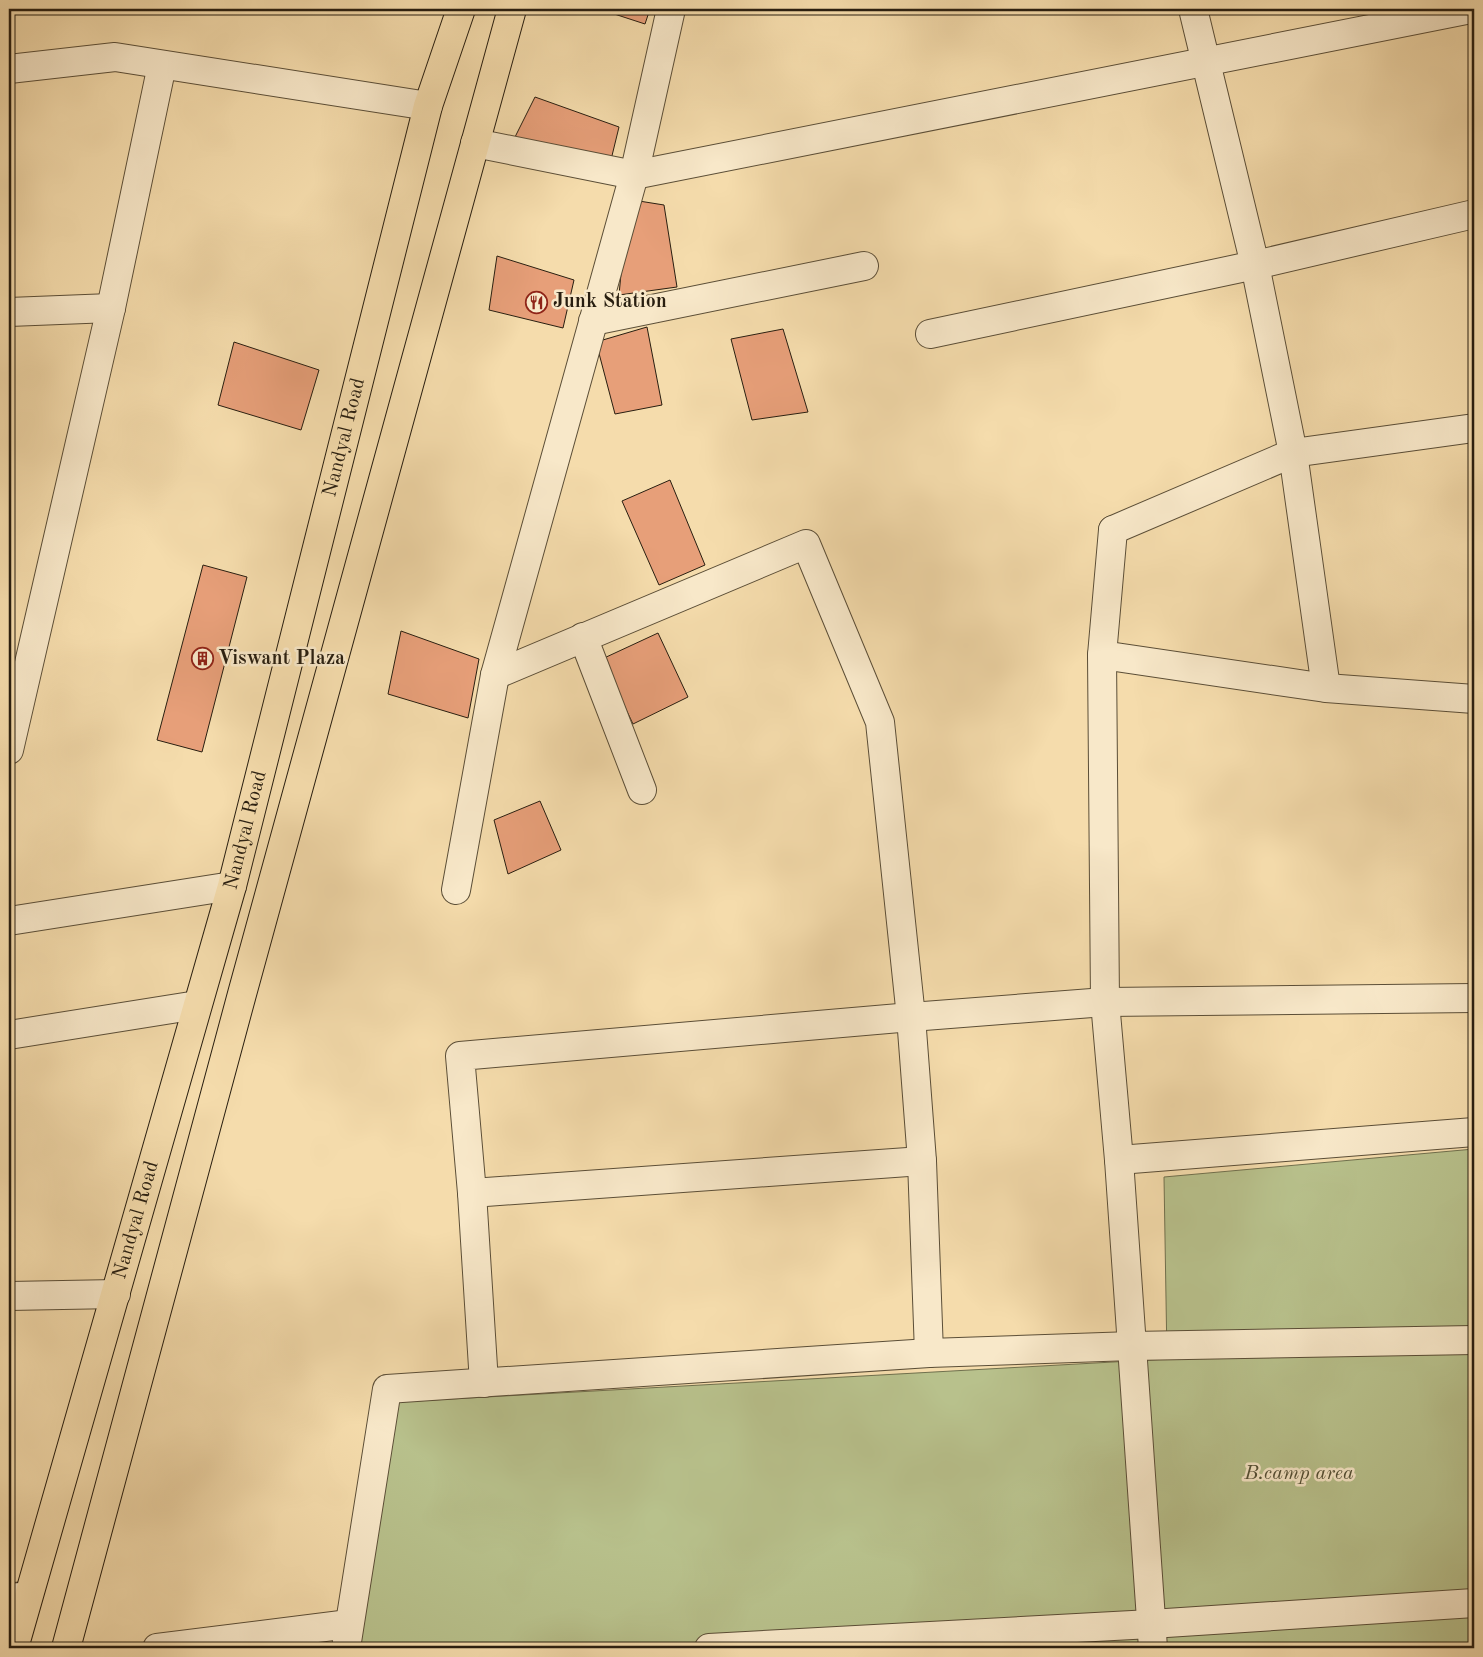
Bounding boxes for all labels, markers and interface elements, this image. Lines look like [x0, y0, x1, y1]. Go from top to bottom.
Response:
restaurant icon: Junk Station [525, 290, 549, 314]
place label: Junk Station [553, 292, 667, 312]
street label: Nandyal Road [320, 376, 369, 499]
building icon: Viswant Plaza [190, 647, 214, 671]
place label: Viswant Plaza [218, 649, 345, 669]
street label: Nandyal Road [221, 769, 271, 892]
street label: Nandyal Road [110, 1159, 163, 1282]
park label: B.camp area [1243, 1464, 1354, 1484]

